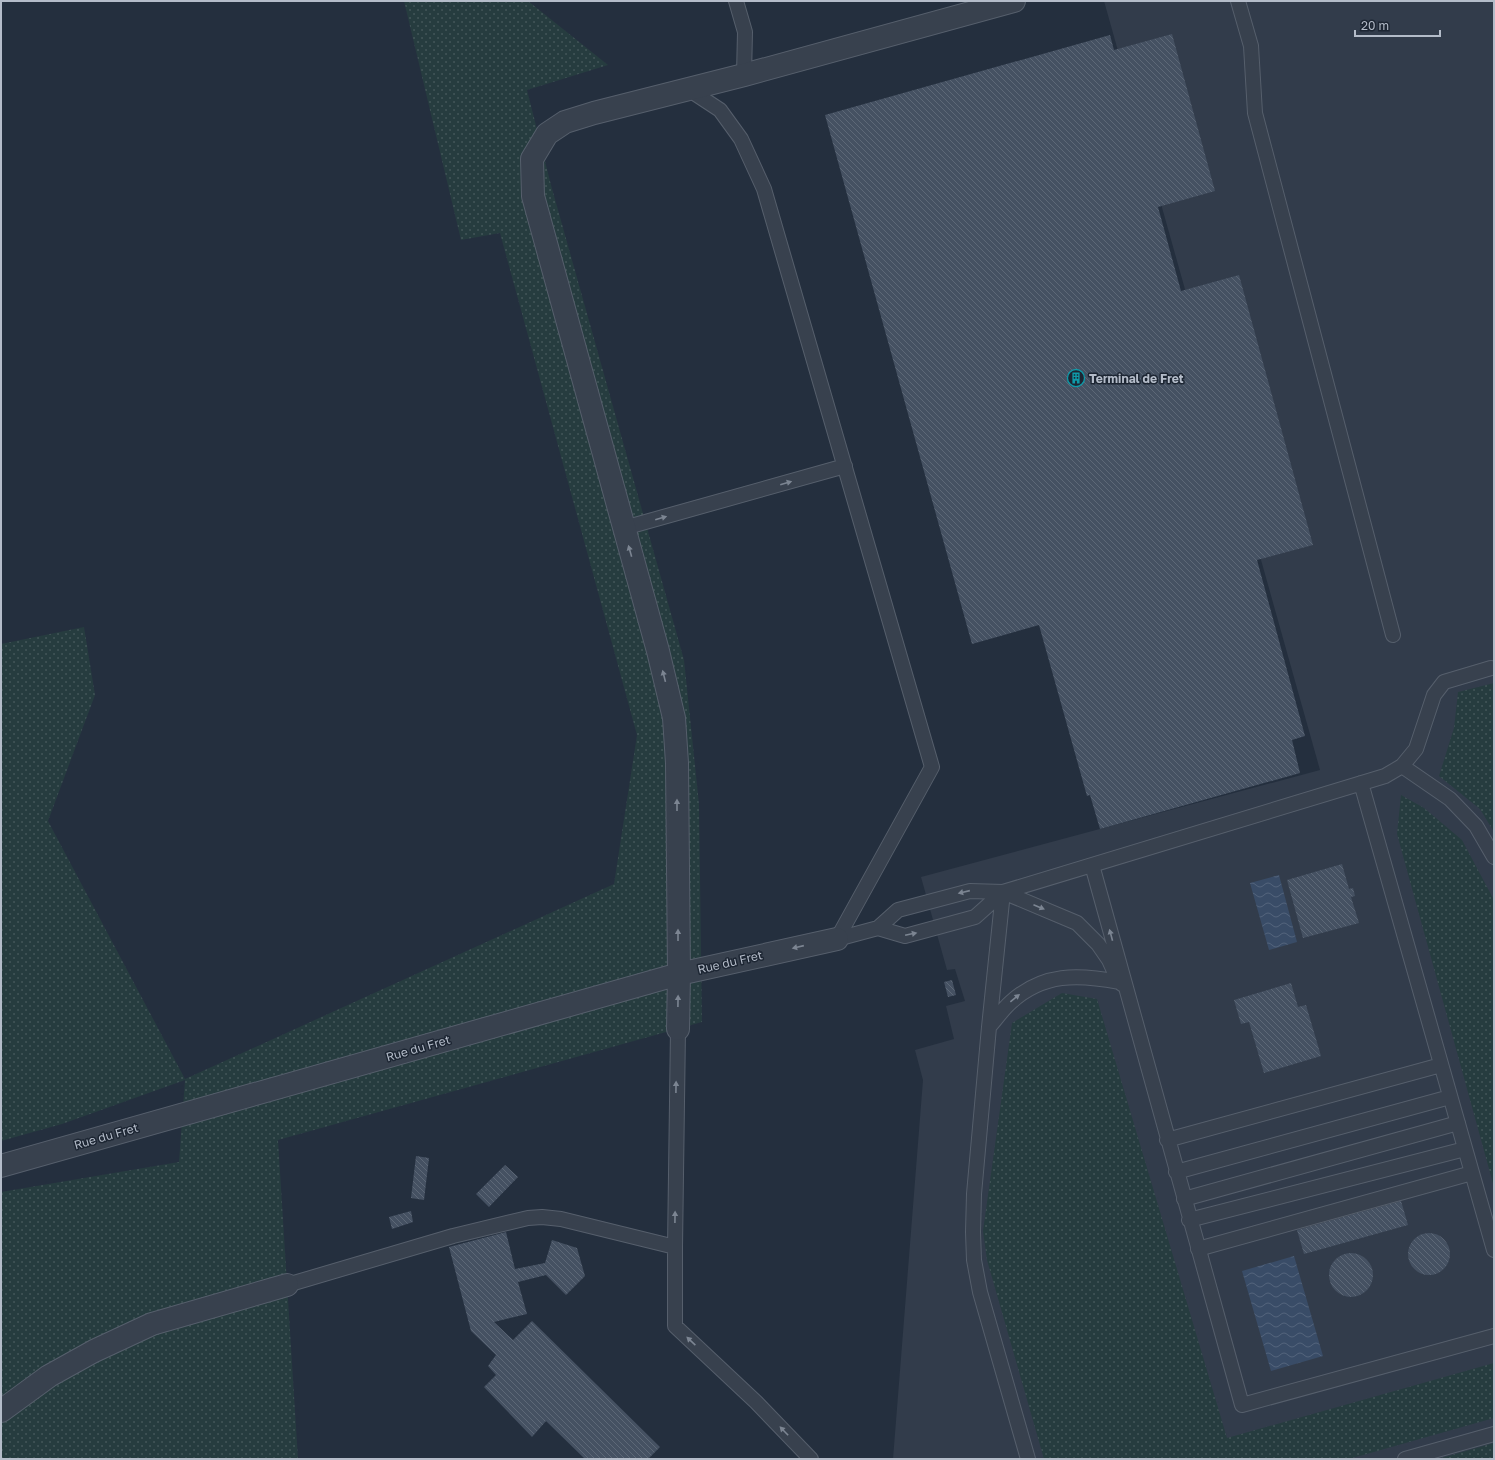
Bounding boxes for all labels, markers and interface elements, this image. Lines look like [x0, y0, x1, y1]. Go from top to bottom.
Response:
scale bar [1355, 12, 1440, 38]
text: 20 m [1361, 18, 1389, 33]
building icon: Terminal de Fret [1066, 368, 1086, 388]
place label: Terminal de Fret [1089, 371, 1184, 386]
one-way arrow [781, 480, 793, 486]
one-way arrow [655, 515, 667, 521]
one-way arrow [627, 545, 633, 557]
one-way arrow [661, 670, 667, 682]
one-way arrow [674, 799, 681, 811]
one-way arrow [958, 890, 971, 896]
one-way arrow [1034, 905, 1046, 911]
one-way arrow [1108, 928, 1114, 941]
one-way arrow [675, 929, 682, 941]
one-way arrow [904, 930, 917, 936]
one-way arrow [792, 945, 805, 951]
street label: Rue du Fret [696, 947, 764, 977]
one-way arrow [675, 994, 681, 1007]
one-way arrow [1009, 994, 1020, 1003]
street label: Rue du Fret [384, 1032, 452, 1064]
one-way arrow [673, 1080, 679, 1093]
street label: Rue du Fret [72, 1120, 140, 1152]
one-way arrow [672, 1210, 678, 1223]
one-way arrow [686, 1336, 696, 1345]
one-way arrow [779, 1426, 789, 1436]

